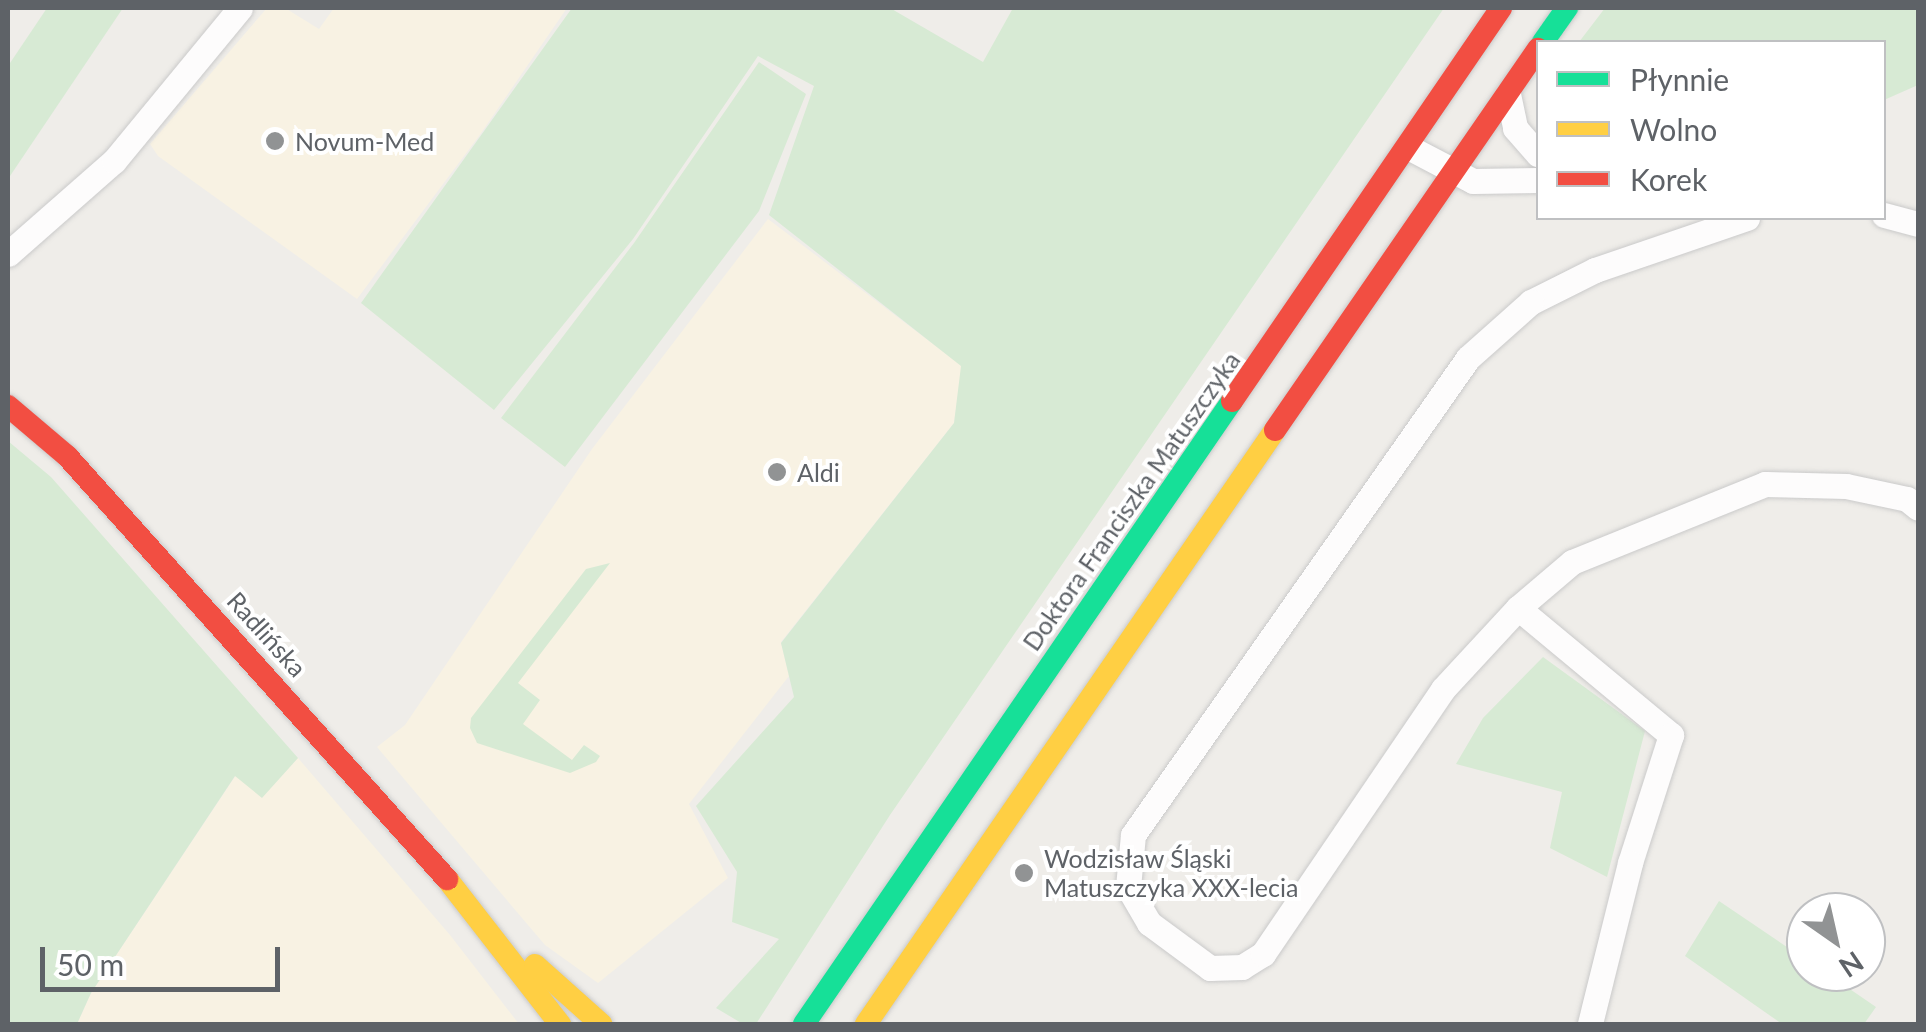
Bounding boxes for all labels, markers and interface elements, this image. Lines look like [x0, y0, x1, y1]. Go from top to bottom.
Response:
legend [1536, 40, 1886, 220]
text: Płynnie [1630, 61, 1729, 97]
text: Wolno [1630, 111, 1717, 147]
place label: Novum-Med [295, 126, 434, 156]
marker: Novum-Med [264, 130, 286, 152]
text: Korek [1630, 161, 1707, 197]
street label: Doktora Franciszka Matuszczyka [1016, 346, 1246, 656]
place label: Aldi [797, 457, 840, 487]
marker: Aldi [766, 461, 788, 483]
street label: Radlińska [221, 585, 313, 683]
place label: Wodzisław Śląski Matuszczyka XXX-lecia [1044, 844, 1298, 903]
marker: Wodzisław Śląski Matuszczyka XXX-lecia [1013, 862, 1035, 884]
north arrow [1786, 892, 1886, 992]
scale bar [45, 927, 285, 989]
text: N [1833, 945, 1870, 985]
text: 50 m [57, 946, 124, 982]

